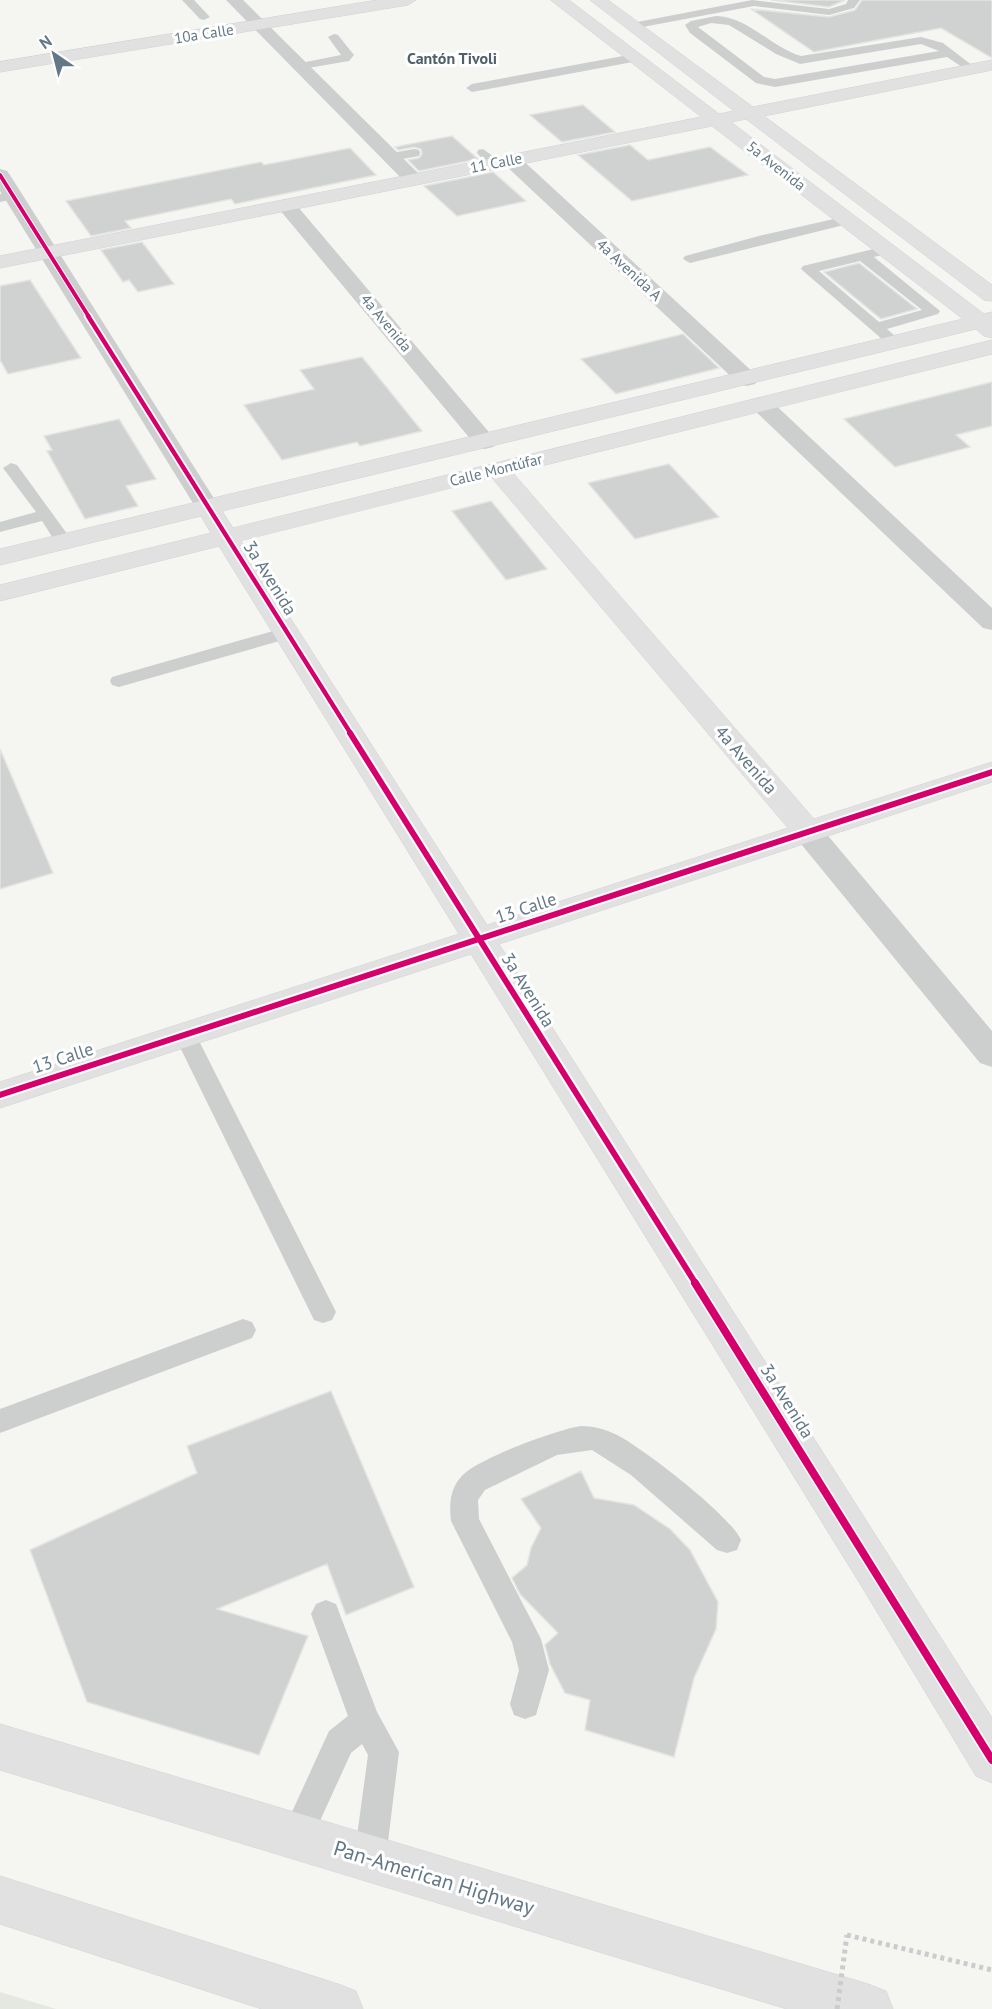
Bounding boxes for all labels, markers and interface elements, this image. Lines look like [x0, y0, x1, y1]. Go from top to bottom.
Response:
street label: 10a Calle [173, 19, 235, 48]
north arrow [24, 24, 84, 84]
text: N [35, 31, 55, 53]
district label: Cantón Tivoli [407, 48, 497, 68]
street label: 5a Avenida [743, 137, 810, 195]
street label: 11 Calle [468, 148, 523, 177]
street label: 4a Avenida A [593, 235, 666, 305]
street label: 4a Avenida [357, 290, 416, 356]
street label: Calle Montúfar [448, 449, 544, 490]
street label: 3a Avenida [238, 536, 302, 619]
street label: 4a Avenida [710, 721, 783, 799]
street label: 13 Calle [492, 887, 559, 928]
street label: 3a Avenida [496, 948, 560, 1031]
street label: 13 Calle [29, 1037, 96, 1078]
street label: 3a Avenida [755, 1359, 819, 1442]
street label: Pan-American Highway [331, 1834, 538, 1921]

